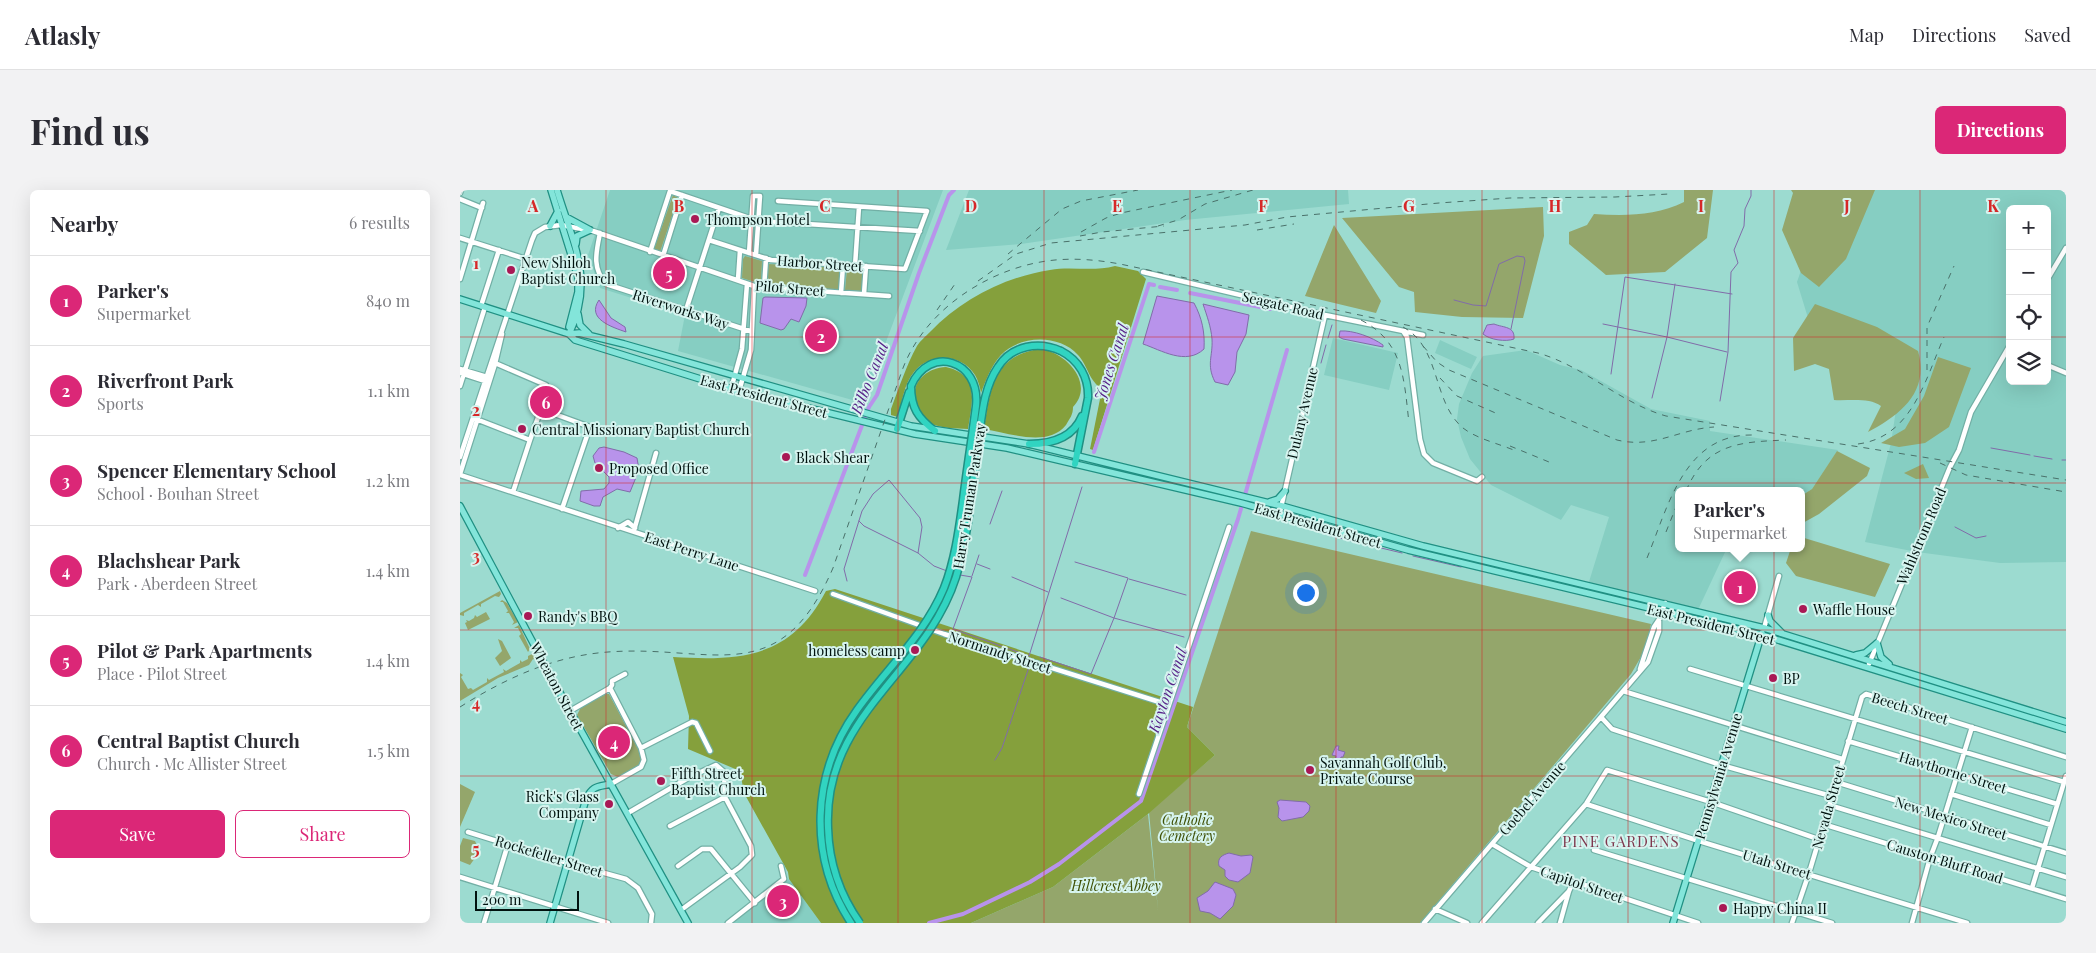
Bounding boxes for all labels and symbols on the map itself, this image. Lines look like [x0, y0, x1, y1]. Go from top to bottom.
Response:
text: A [527, 195, 539, 216]
text: B [674, 195, 685, 216]
text: C [819, 195, 831, 216]
text: D [965, 195, 977, 216]
text: E [1112, 195, 1122, 216]
text: F [1258, 195, 1268, 216]
text: G [1403, 195, 1415, 216]
text: H [1549, 195, 1562, 216]
text: I [1698, 195, 1704, 216]
text: J [1843, 195, 1850, 216]
text: K [1987, 195, 1999, 216]
place label: Thompson Hotel [705, 210, 810, 229]
marker: Thompson Hotel [689, 213, 701, 225]
street label: Harbor Street [776, 251, 865, 276]
text: 1 [473, 252, 479, 273]
place label: New Shiloh Baptist Church [521, 253, 616, 288]
pin: 5 [653, 254, 685, 292]
marker: New Shiloh Baptist Church [505, 264, 517, 276]
street label: Pilot Street [754, 276, 827, 301]
street label: Riverworks Way [630, 284, 732, 334]
street label: Seagate Road [1240, 286, 1326, 324]
pin: 2 [805, 317, 837, 355]
water label: Jones Canal [1089, 320, 1133, 403]
water label: Bilbo Canal [845, 338, 893, 418]
street label: Dulany Avenue [1282, 365, 1322, 461]
street label: East President Street [698, 370, 831, 422]
pin: 6 [530, 383, 562, 421]
text: 2 [472, 399, 480, 420]
place label: Central Missionary Baptist Church [532, 420, 750, 439]
street label: Harry Truman Parkway [948, 422, 990, 570]
marker: Central Missionary Baptist Church [516, 423, 528, 435]
place label: Black Shear [796, 448, 870, 467]
marker: Black Shear [780, 451, 792, 463]
place label: Proposed Office [609, 459, 709, 478]
marker: Proposed Office [593, 462, 605, 474]
street label: Wahlstrom Road [1892, 485, 1950, 588]
street label: East President Street [1252, 498, 1385, 552]
street label: East Perry Lane [642, 527, 742, 575]
text: 3 [472, 545, 480, 566]
pin: 1 [1724, 568, 1756, 606]
your location [1293, 580, 1319, 606]
street label: East President Street [1645, 599, 1778, 649]
place label: Waffle House [1812, 600, 1895, 619]
marker: Waffle House [1797, 603, 1809, 615]
place label: Randy's BBQ [538, 607, 618, 626]
marker: Randy's BBQ [522, 610, 534, 622]
street label: Normandy Street [946, 626, 1055, 678]
street label: Wheaton Street [525, 638, 589, 734]
place label: homeless camp [808, 641, 905, 660]
marker: homeless camp [909, 644, 921, 656]
water label: Kayton Canal [1143, 644, 1191, 736]
place label: BP [1783, 669, 1800, 688]
marker: BP [1767, 672, 1779, 684]
street label: Beech Street [1869, 687, 1952, 729]
text: 4 [472, 692, 480, 713]
street label: Pennsylvania Avenue [1690, 711, 1746, 841]
pin: 4 [598, 723, 630, 761]
street label: Hawthorne Street [1897, 747, 2010, 798]
place label: Savannah Golf Club, Private Course [1320, 753, 1446, 788]
street label: Goebel Avenue [1494, 757, 1570, 839]
street label: Nevada Street [1807, 762, 1849, 851]
place label: Fifth Street Baptist Church [671, 764, 766, 799]
marker: Savannah Golf Club, Private Course [1304, 764, 1316, 776]
marker: Fifth Street Baptist Church [655, 775, 667, 787]
place label: Rick's Glass Company [526, 787, 599, 822]
street label: New Mexico Street [1893, 792, 2010, 844]
marker: Rick's Glass Company [603, 798, 615, 810]
park label: Catholic Cemetery [1159, 810, 1215, 845]
street label: Rockefeller Street [493, 831, 606, 882]
district label: PINE GARDENS [1562, 831, 1680, 851]
street label: Causton Bluff Road [1885, 834, 2005, 888]
text: 5 [472, 838, 480, 859]
street label: Utah Street [1740, 845, 1815, 884]
street label: Capitol Street [1538, 861, 1627, 907]
park label: Hillcrest Abbey [1070, 876, 1161, 895]
pin: 3 [767, 882, 799, 920]
scale bar [475, 888, 579, 911]
place label: Happy China II [1733, 899, 1827, 918]
marker: Happy China II [1717, 902, 1729, 914]

